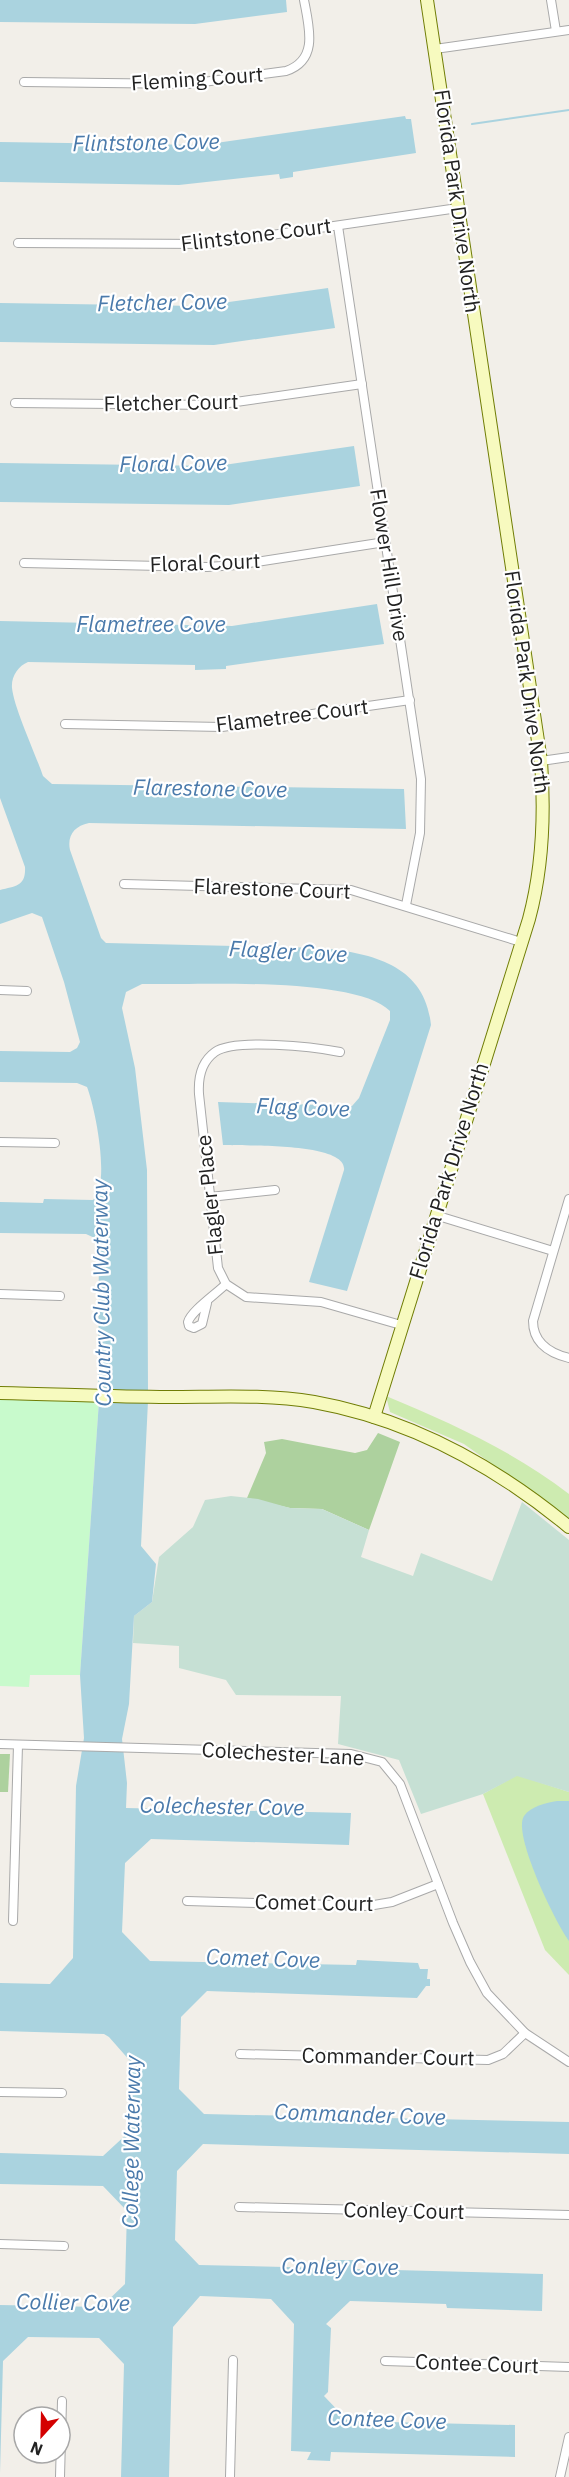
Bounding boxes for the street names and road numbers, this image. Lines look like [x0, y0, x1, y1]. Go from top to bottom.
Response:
street label: Fleming Court [130, 59, 264, 97]
street label: Florida Park Drive North [428, 87, 488, 314]
street label: Flintstone Court [179, 211, 333, 257]
street label: Fletcher Court [103, 387, 239, 417]
street label: Flower Hill Drive [364, 486, 416, 643]
street label: Floral Court [149, 546, 261, 578]
street label: Florida Park Drive North [498, 568, 558, 795]
street label: Flametree Court [214, 692, 370, 738]
street label: Flarestone Court [193, 871, 351, 905]
street label: Florida Park Drive North [402, 1059, 494, 1283]
street label: Flagler Place [189, 1133, 229, 1257]
street label: Colechester Lane [201, 1735, 365, 1771]
street label: Comet Court [254, 1887, 374, 1917]
street label: Commander Court [301, 2040, 475, 2072]
street label: Conley Court [343, 2195, 465, 2225]
street label: Contee Court [415, 2347, 539, 2379]

